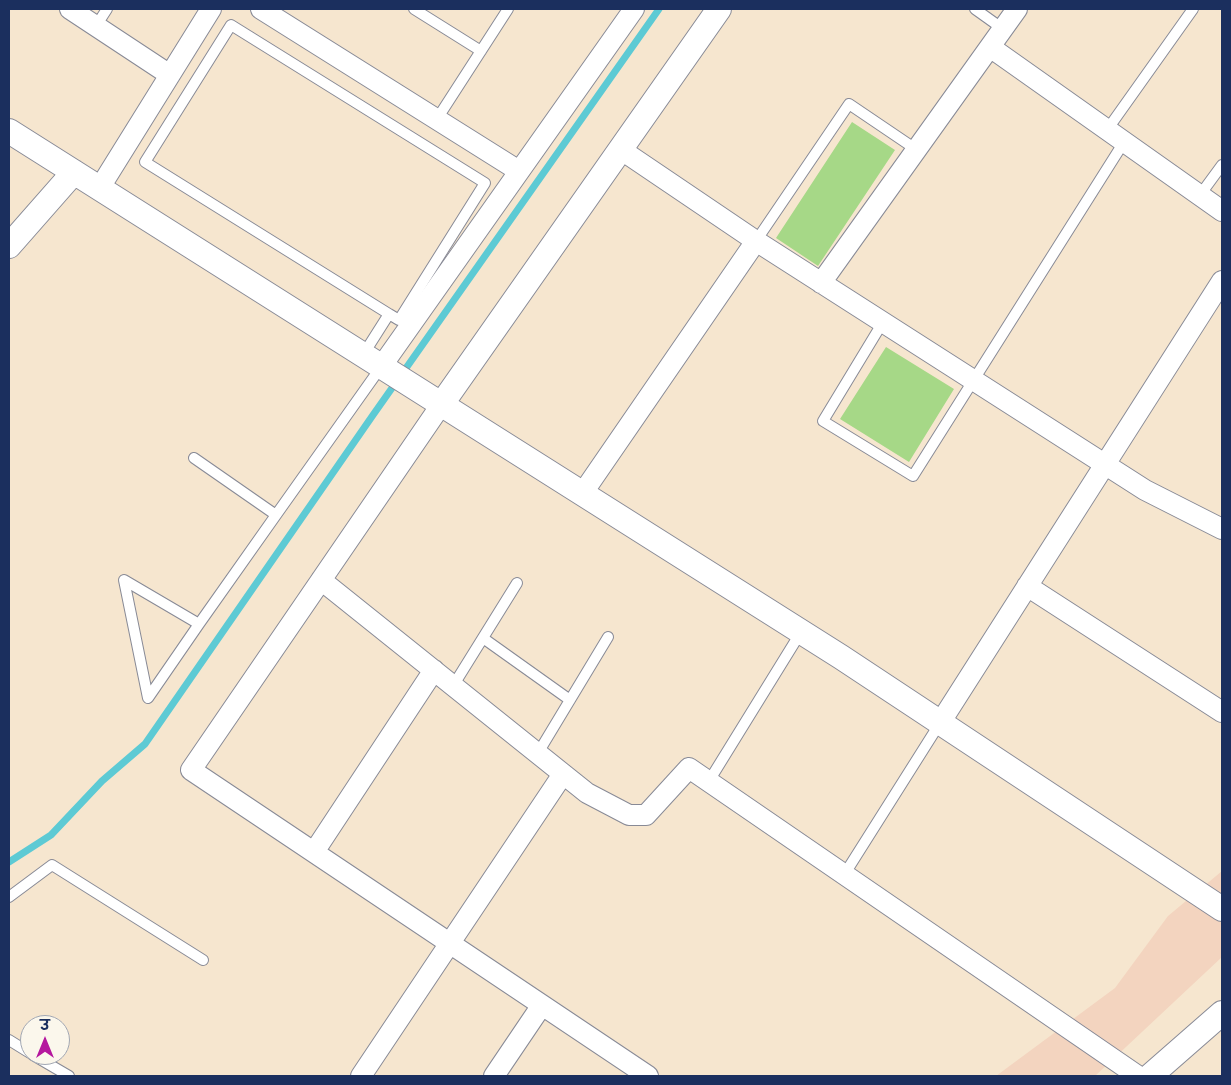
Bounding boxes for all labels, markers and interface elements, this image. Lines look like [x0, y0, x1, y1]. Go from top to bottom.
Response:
north arrow [20, 1015, 70, 1065]
text: उ [40, 1017, 50, 1034]

